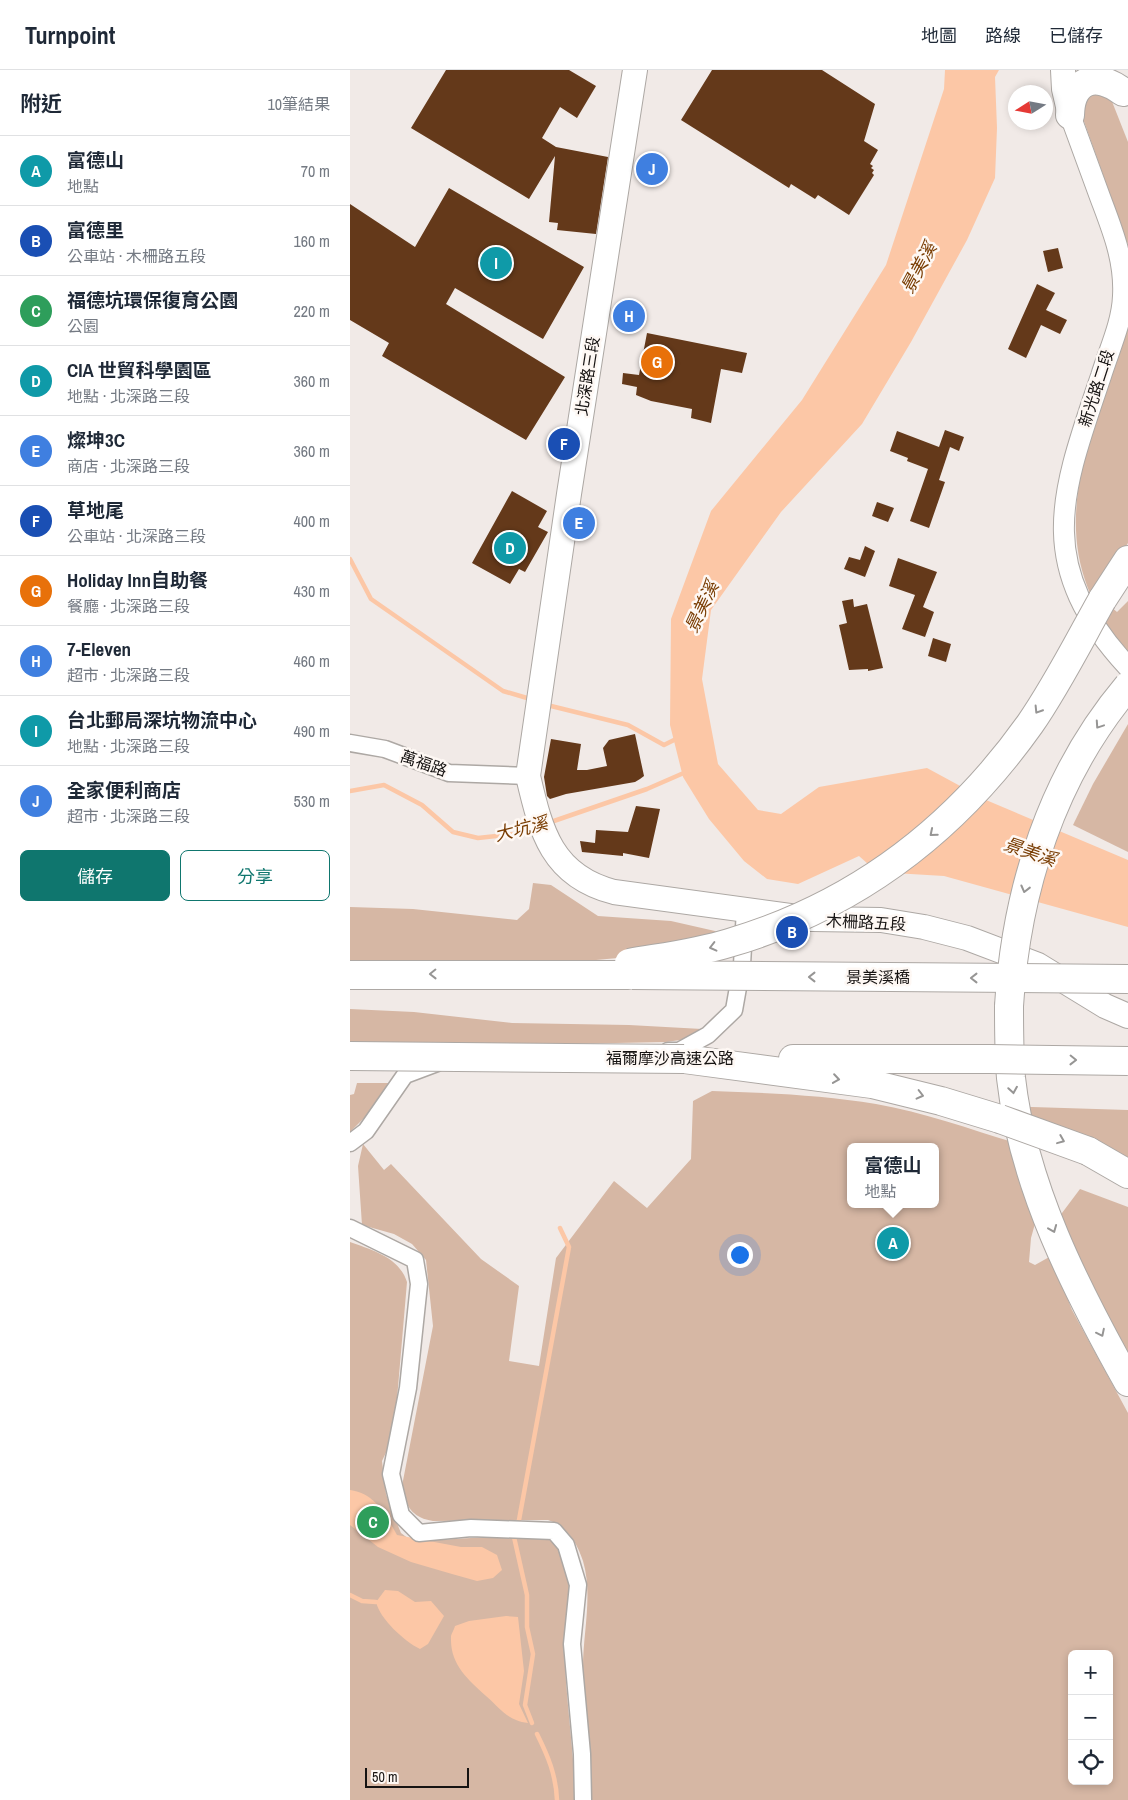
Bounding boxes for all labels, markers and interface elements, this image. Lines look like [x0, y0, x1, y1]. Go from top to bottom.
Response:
text: Turnpoint [25, 19, 115, 51]
text: 地圖 [921, 23, 957, 48]
text: 路線 [985, 23, 1021, 48]
text: 已儲存 [1049, 23, 1103, 48]
north arrow [1008, 85, 1053, 130]
text: 附近 [20, 89, 62, 118]
text: 10筆結果 [267, 93, 330, 115]
text: 富德山 [67, 147, 124, 173]
pin: J [636, 150, 668, 188]
text: A [31, 160, 41, 182]
text: 70 m [301, 160, 330, 182]
text: 地點 [67, 175, 99, 197]
text: 富德里 [67, 217, 124, 243]
text: B [31, 230, 41, 252]
text: 160 m [294, 230, 330, 252]
water label: 景美溪 [895, 235, 944, 297]
pin: I [480, 244, 512, 282]
text: 公車站 · 木柵路五段 [67, 245, 206, 267]
text: 福德坑環保復育公園 [67, 287, 238, 313]
pin: H [613, 297, 645, 335]
text: C [31, 300, 41, 322]
text: 220 m [294, 300, 330, 322]
text: 公園 [67, 315, 99, 337]
street label: 北深路三段 [570, 335, 604, 417]
pin: G [641, 343, 673, 381]
street label: 新光路二段 [1073, 347, 1119, 429]
text: CIA 世貿科學園區 [67, 357, 212, 383]
text: D [31, 370, 41, 392]
text: 360 m [294, 370, 330, 392]
text: 地點 · 北深路三段 [67, 385, 190, 407]
pin: F [548, 425, 580, 463]
text: 燦坤3C [67, 427, 125, 453]
text: E [32, 440, 40, 462]
text: 360 m [294, 440, 330, 462]
text: 商店 · 北深路三段 [67, 455, 190, 477]
text: 草地尾 [67, 497, 124, 523]
pin: E [563, 504, 595, 542]
text: F [32, 510, 40, 532]
text: 400 m [294, 510, 330, 532]
text: 公車站 · 北深路三段 [67, 525, 206, 547]
pin: D [494, 529, 526, 567]
text: Holiday Inn自助餐 [67, 567, 208, 593]
water label: 景美溪 [679, 574, 726, 637]
text: G [31, 580, 41, 602]
text: 430 m [294, 580, 330, 602]
text: 餐廳 · 北深路三段 [67, 595, 190, 617]
text: 7-Eleven [67, 636, 131, 662]
text: H [31, 650, 41, 672]
text: 460 m [294, 650, 330, 672]
text: 超市 · 北深路三段 [67, 664, 190, 686]
one-way arrow [1035, 705, 1045, 714]
text: 台北郵局深坑物流中心 [67, 707, 257, 733]
one-way arrow [1096, 719, 1105, 729]
text: I [34, 720, 38, 742]
text: 490 m [294, 720, 330, 742]
text: 地點 · 北深路三段 [67, 735, 190, 757]
street label: 萬福路 [398, 745, 450, 781]
text: 全家便利商店 [67, 777, 181, 803]
text: J [32, 790, 40, 812]
text: 530 m [294, 790, 330, 812]
text: 超市 · 北深路三段 [67, 805, 190, 827]
water label: 大坑溪 [492, 809, 553, 847]
one-way arrow [930, 827, 939, 836]
water label: 景美溪 [1001, 831, 1063, 873]
button: 儲存 [20, 850, 170, 901]
button: 分享 [180, 850, 330, 901]
one-way arrow [1021, 884, 1031, 892]
street label: 木柵路五段 [825, 909, 907, 935]
pin: B [776, 913, 808, 951]
one-way arrow [708, 941, 717, 952]
street label: 景美溪橋 [846, 966, 910, 988]
one-way arrow [429, 969, 436, 979]
one-way arrow [808, 972, 816, 982]
one-way arrow [970, 973, 978, 983]
street label: 福爾摩沙高速公路 [606, 1047, 734, 1069]
one-way arrow [1070, 1055, 1078, 1065]
one-way arrow [833, 1073, 841, 1084]
one-way arrow [1008, 1085, 1018, 1094]
one-way arrow [915, 1089, 924, 1100]
one-way arrow [1056, 1134, 1065, 1144]
popup [847, 1143, 939, 1208]
text: 富德山 [864, 1152, 922, 1178]
text: 地點 [864, 1180, 897, 1202]
pin: A [877, 1224, 909, 1262]
one-way arrow [1047, 1224, 1058, 1233]
your location [727, 1242, 753, 1268]
one-way arrow [1095, 1328, 1105, 1337]
pin: C [357, 1503, 389, 1541]
map controls [1068, 1650, 1113, 1785]
button: + [1068, 1650, 1113, 1695]
button: − [1068, 1695, 1113, 1740]
button: locate [1068, 1740, 1113, 1785]
scale bar [365, 1765, 469, 1788]
text: 50 m [372, 1768, 398, 1786]

